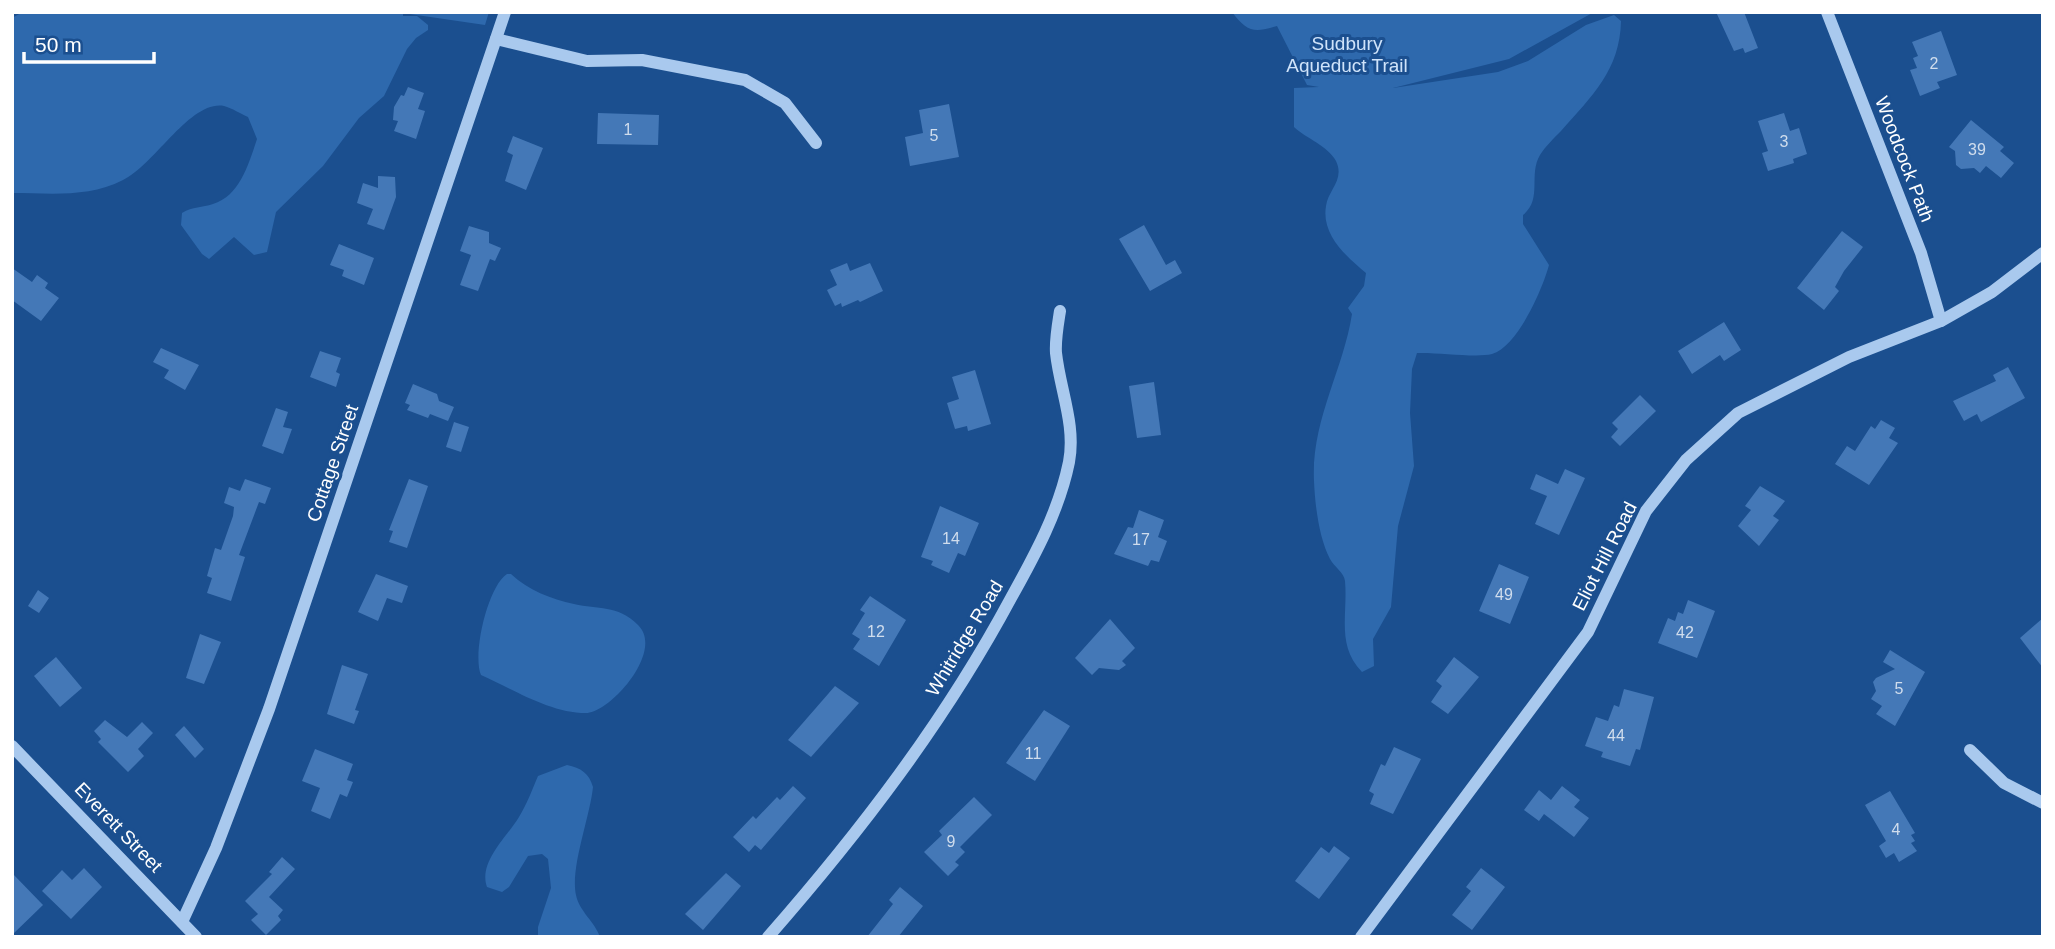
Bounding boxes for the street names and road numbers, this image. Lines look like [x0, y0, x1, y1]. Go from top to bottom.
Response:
street label: Woodcock Path [1871, 93, 1938, 225]
street label: Cottage Street [303, 401, 363, 525]
street label: Eliot Hill Road [1568, 498, 1641, 614]
street label: Whitridge Road [922, 577, 1007, 700]
street label: Everett Street [71, 778, 167, 877]

